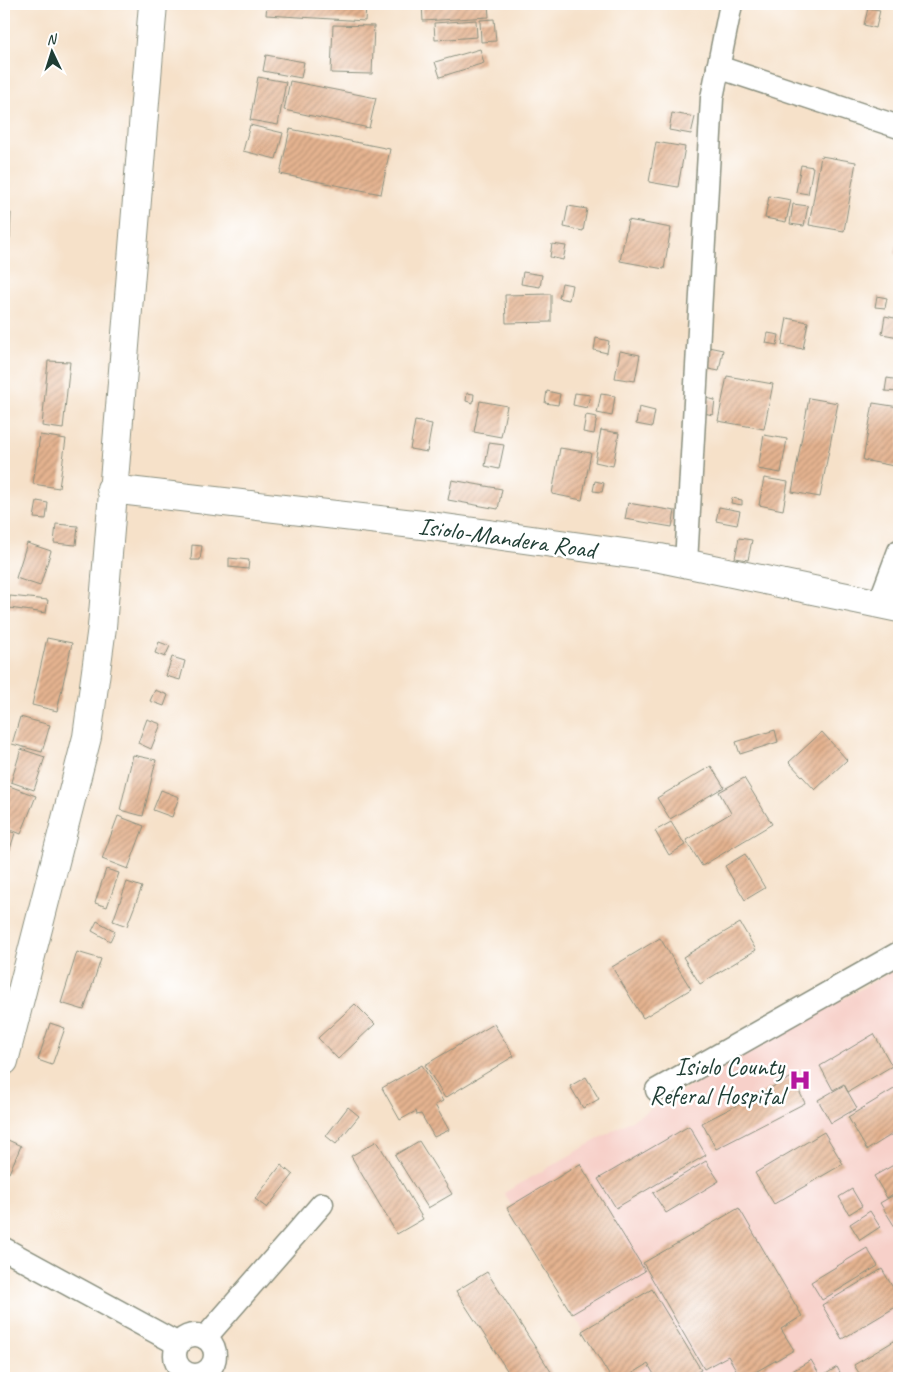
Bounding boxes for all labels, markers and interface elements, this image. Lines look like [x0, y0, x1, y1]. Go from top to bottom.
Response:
north arrow [28, 28, 78, 78]
text: N [46, 31, 58, 48]
street label: Isiolo-Mandera Road [416, 510, 601, 567]
place label: Isiolo County Referal Hospital [649, 1051, 789, 1112]
hospital icon: Isiolo County Referal Hospital [787, 1067, 813, 1093]

